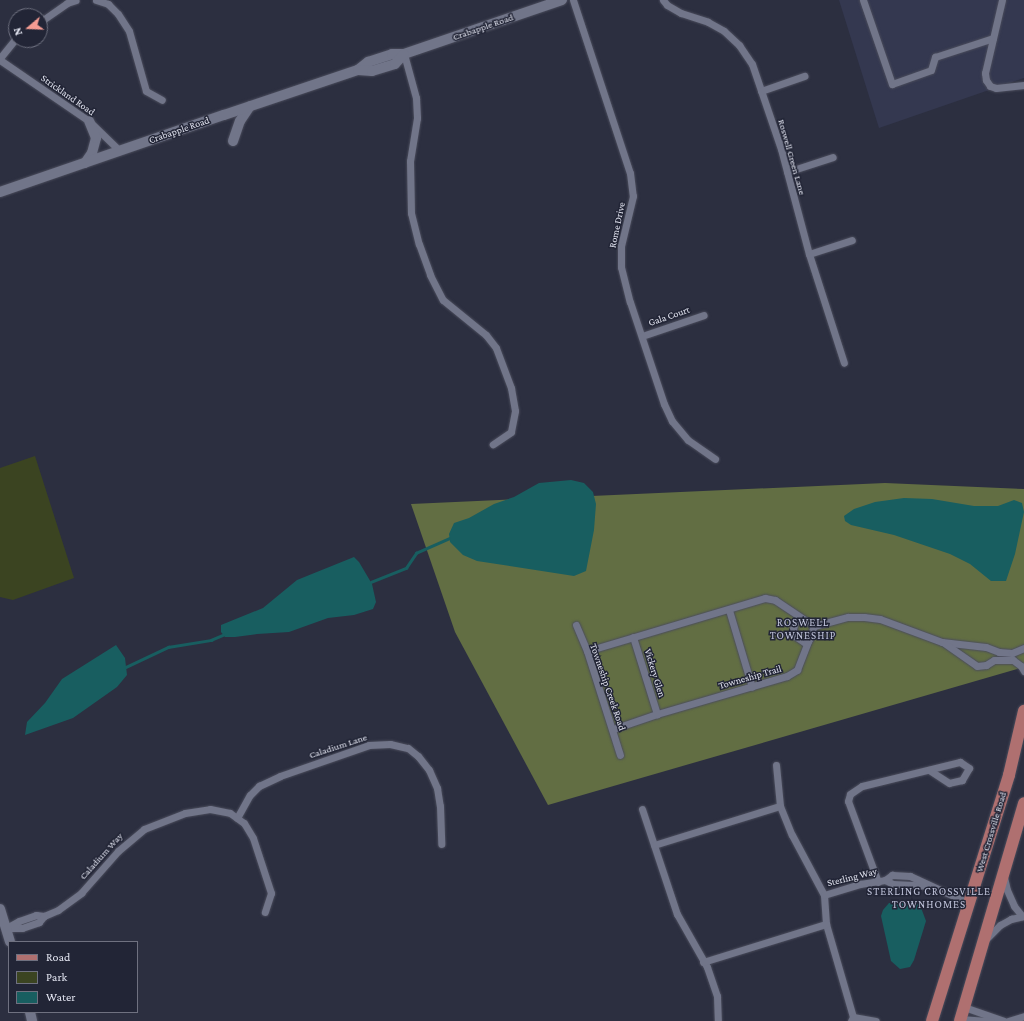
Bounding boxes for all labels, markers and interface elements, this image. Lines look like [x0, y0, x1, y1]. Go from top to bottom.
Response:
north arrow [8, 8, 48, 48]
street label: Crabapple Road [451, 11, 515, 43]
text: N [11, 26, 24, 37]
street label: Strickland Road [39, 72, 97, 118]
street label: Crabapple Road [147, 114, 211, 146]
street label: Roswell Green Lane [775, 118, 809, 196]
street label: Rome Drive [606, 201, 628, 249]
street label: Gala Court [647, 303, 691, 329]
district label: ROSWELL TOWNESHIP [770, 616, 836, 642]
street label: Towneship Creek Road [587, 642, 629, 732]
street label: Vickery Glen [642, 647, 668, 699]
street label: Towneship Trail [717, 662, 783, 692]
street label: Caladium Lane [308, 731, 368, 761]
street label: West Crossville Road [973, 790, 1009, 874]
street label: Caladium Way [77, 830, 125, 882]
street label: Sterling Way [826, 865, 878, 889]
district label: STERLING CROSSVILLE TOWNHOMES [867, 885, 991, 911]
legend [8, 941, 138, 1013]
text: Road [46, 950, 70, 964]
text: Park [46, 970, 67, 984]
text: Water [46, 990, 75, 1004]

